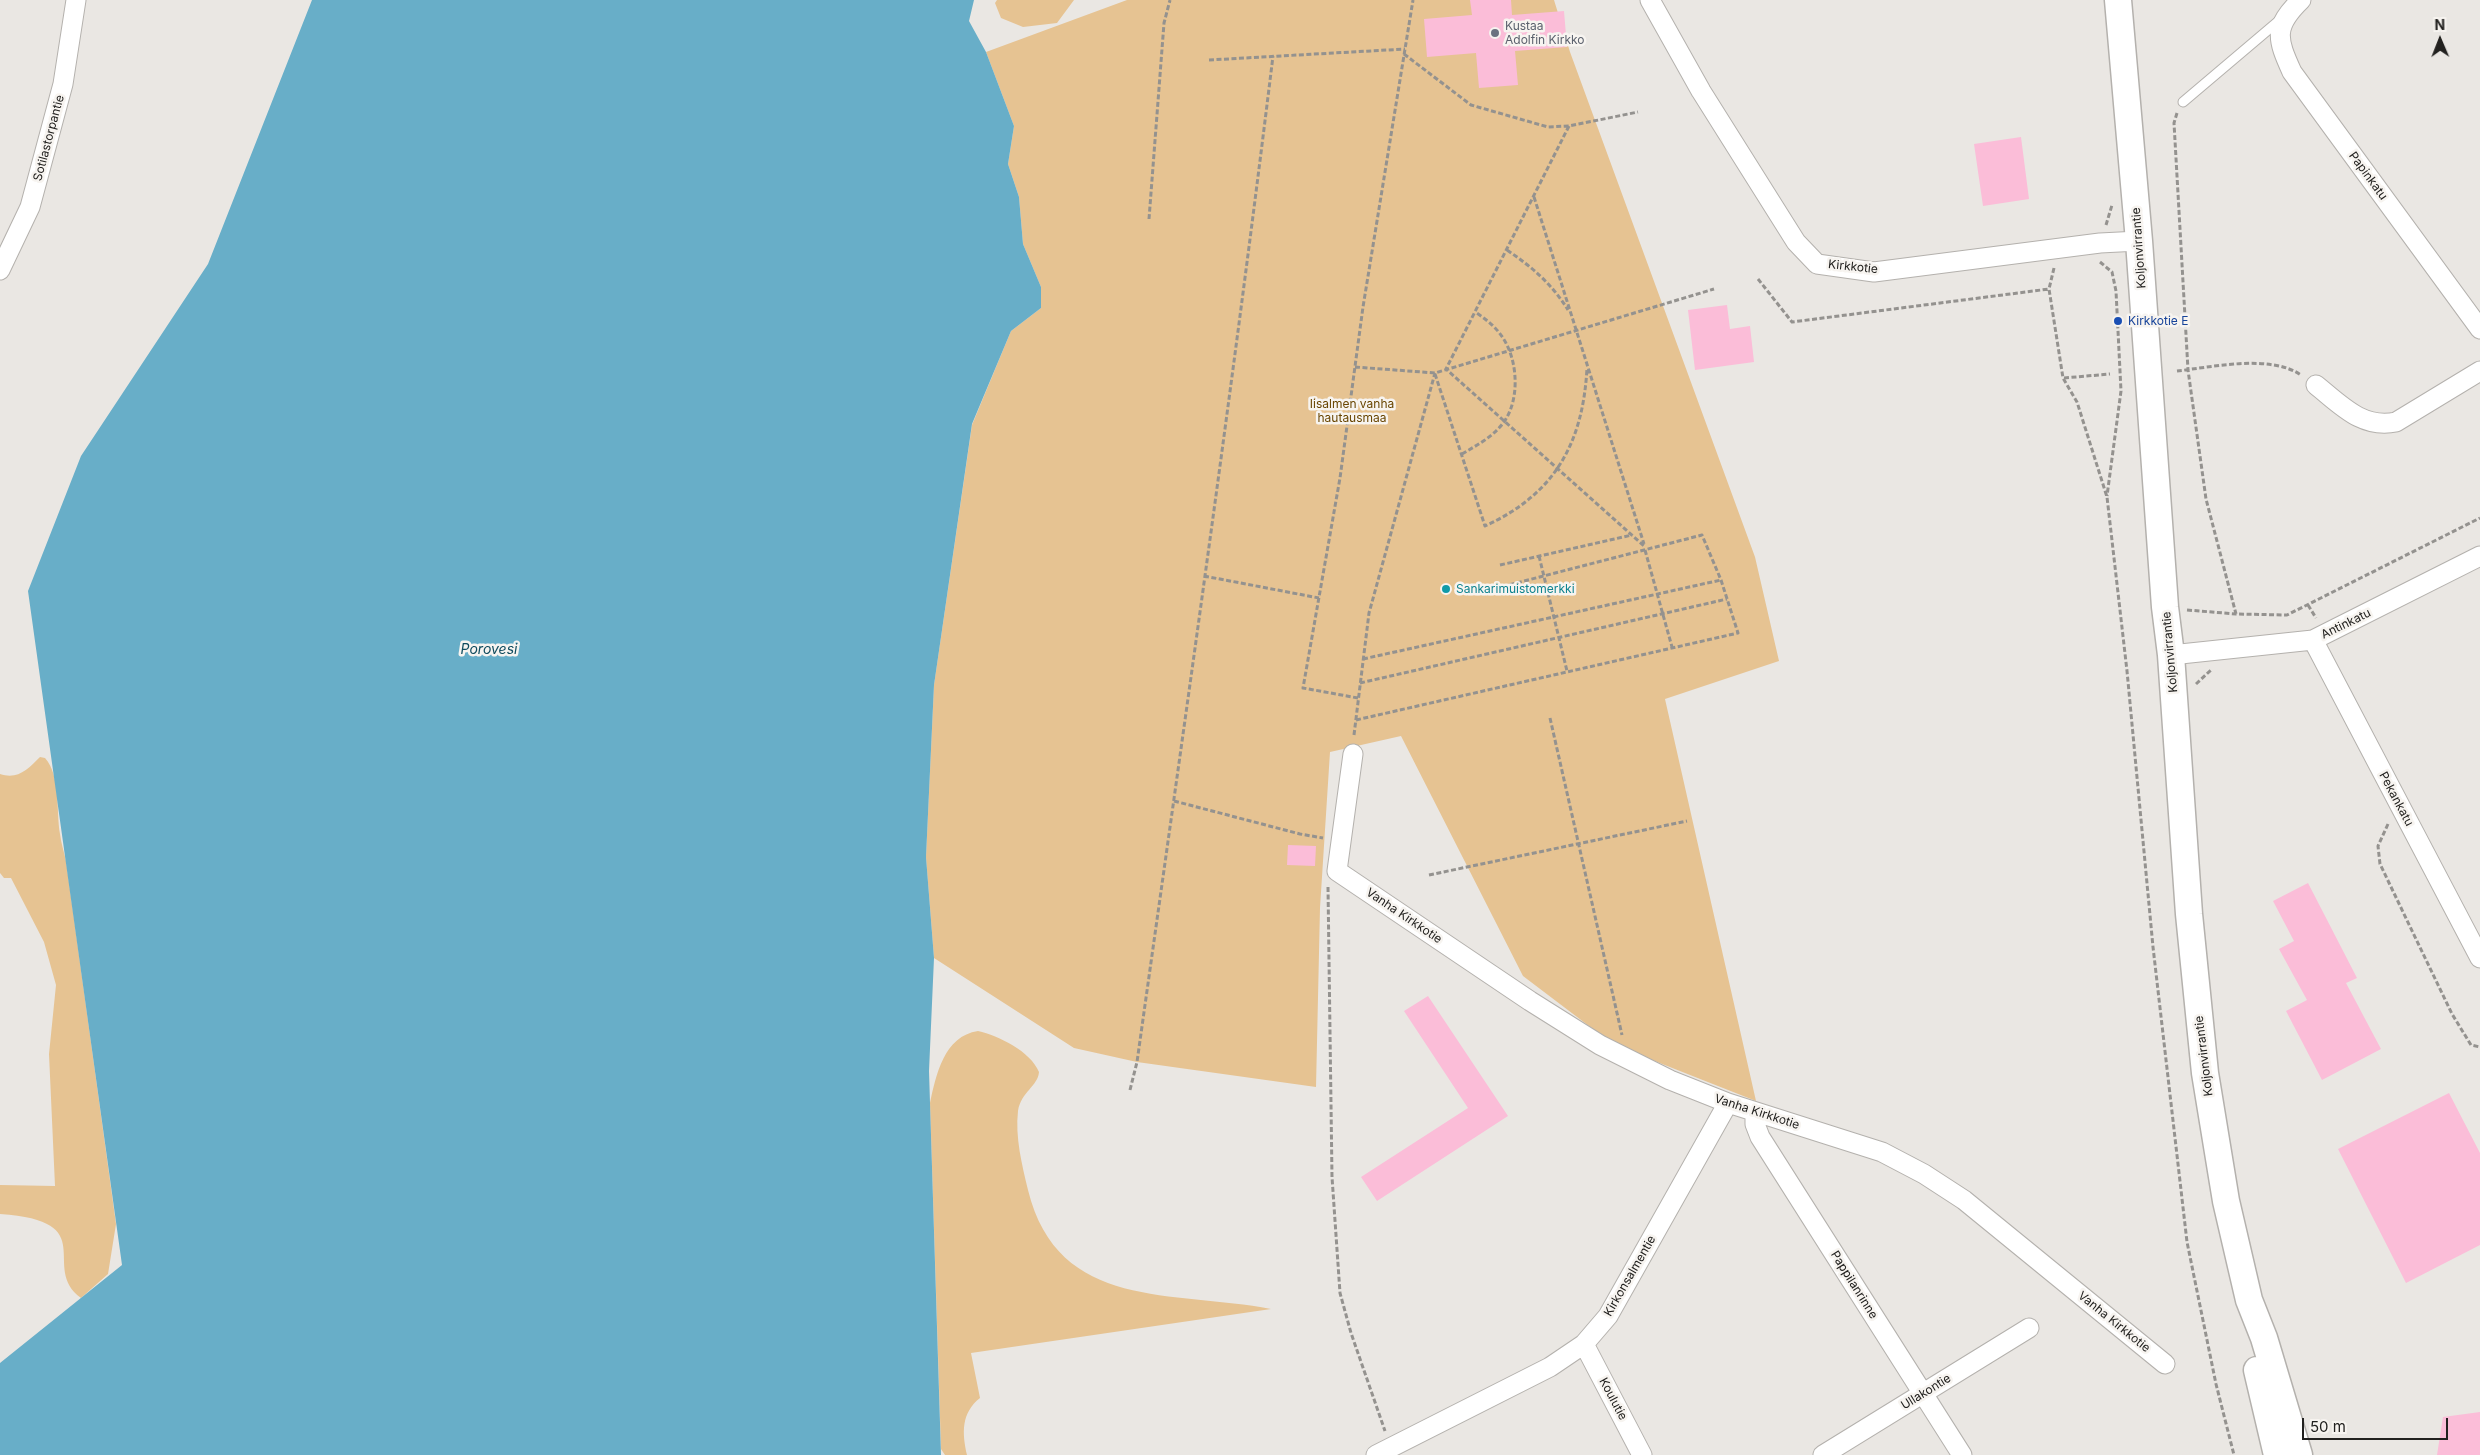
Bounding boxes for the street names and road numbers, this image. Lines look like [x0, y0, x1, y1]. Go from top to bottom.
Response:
street label: Sotilastorpantie [31, 93, 67, 183]
street label: Papinkatu [2346, 149, 2390, 203]
street label: Koljonvirrantie [2129, 207, 2149, 289]
street label: Kirkkotie [1827, 257, 1879, 277]
street label: Antinkatu [2319, 606, 2373, 642]
street label: Koljonvirrantie [2159, 611, 2181, 693]
street label: Pekankatu [2376, 769, 2416, 829]
street label: Vanha Kirkkotie [1363, 885, 1445, 947]
street label: Koljonvirrantie [2192, 1015, 2216, 1097]
street label: Vanha Kirkkotie [1713, 1091, 1801, 1133]
street label: Kirkonsalmentie [1601, 1233, 1659, 1319]
street label: Pappilanrinne [1827, 1248, 1881, 1322]
street label: Vanha Kirkkotie [2075, 1289, 2153, 1355]
street label: Ullakontie [1898, 1371, 1954, 1413]
street label: Koulutie [1596, 1375, 1630, 1423]

